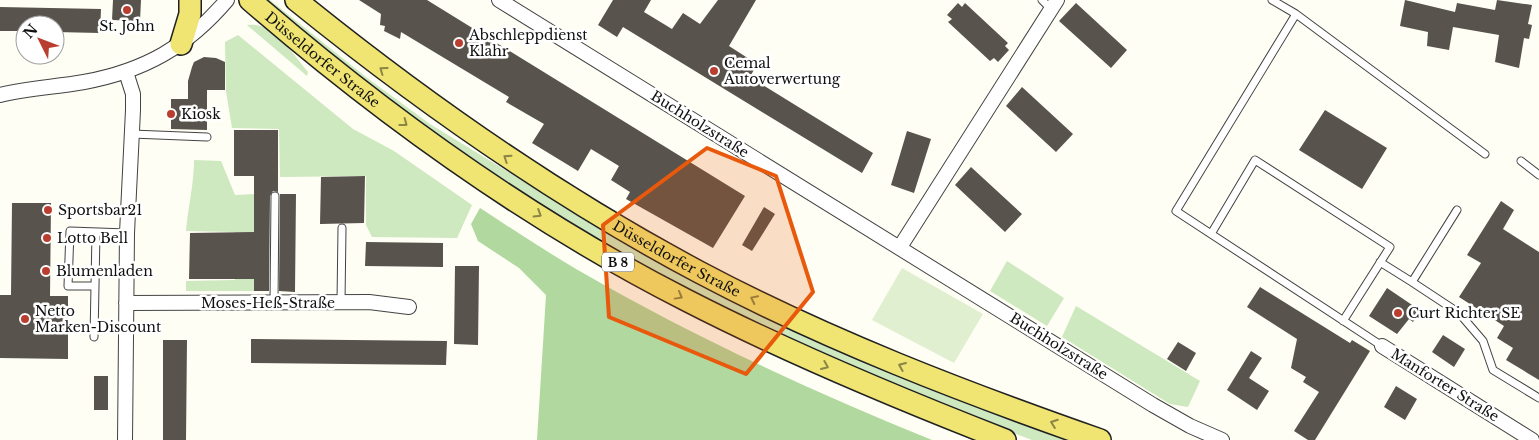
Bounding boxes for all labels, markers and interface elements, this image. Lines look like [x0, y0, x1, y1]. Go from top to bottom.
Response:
marker: St. John [121, 4, 133, 16]
street label: Düsseldorfer Straße [261, 8, 384, 111]
north arrow [15, 15, 65, 65]
place label: St. John [99, 17, 155, 35]
text: N [19, 20, 41, 42]
place label: Abschleppdienst Klahr [468, 26, 588, 60]
marker: Abschleppdienst Klahr [453, 37, 465, 49]
place label: Cemal Autoverwertung [723, 54, 841, 88]
marker: Cemal Autoverwertung [708, 65, 720, 77]
one-way arrow [379, 67, 389, 76]
street label: Buchholzstraße [648, 87, 752, 161]
place label: Kiosk [181, 105, 221, 123]
marker: Kiosk [165, 108, 177, 120]
one-way arrow [398, 117, 407, 125]
one-way arrow [503, 154, 512, 164]
place label: Sportsbar21 [58, 201, 142, 219]
marker: Sportsbar21 [42, 204, 54, 216]
one-way arrow [533, 208, 542, 217]
street label: Düsseldorfer Straße [610, 217, 743, 301]
place label: Lotto Bell [57, 229, 128, 247]
marker: Lotto Bell [41, 232, 53, 244]
road number: B 8 [602, 252, 634, 272]
place label: Blumenladen [56, 262, 153, 280]
marker: Blumenladen [40, 265, 52, 277]
one-way arrow [673, 290, 682, 300]
street label: Moses-Heß-Straße [201, 294, 335, 312]
one-way arrow [750, 295, 759, 305]
place label: Netto Marken-Discount [35, 302, 162, 336]
place label: Curt Richter SE [1408, 304, 1520, 322]
marker: Curt Richter SE [1392, 307, 1404, 319]
street label: Buchholzstraße [1007, 309, 1111, 383]
marker: Netto Marken-Discount [19, 313, 31, 325]
street label: Manforter Straße [1388, 345, 1502, 425]
one-way arrow [820, 359, 829, 370]
one-way arrow [899, 361, 907, 371]
one-way arrow [1050, 419, 1059, 429]

